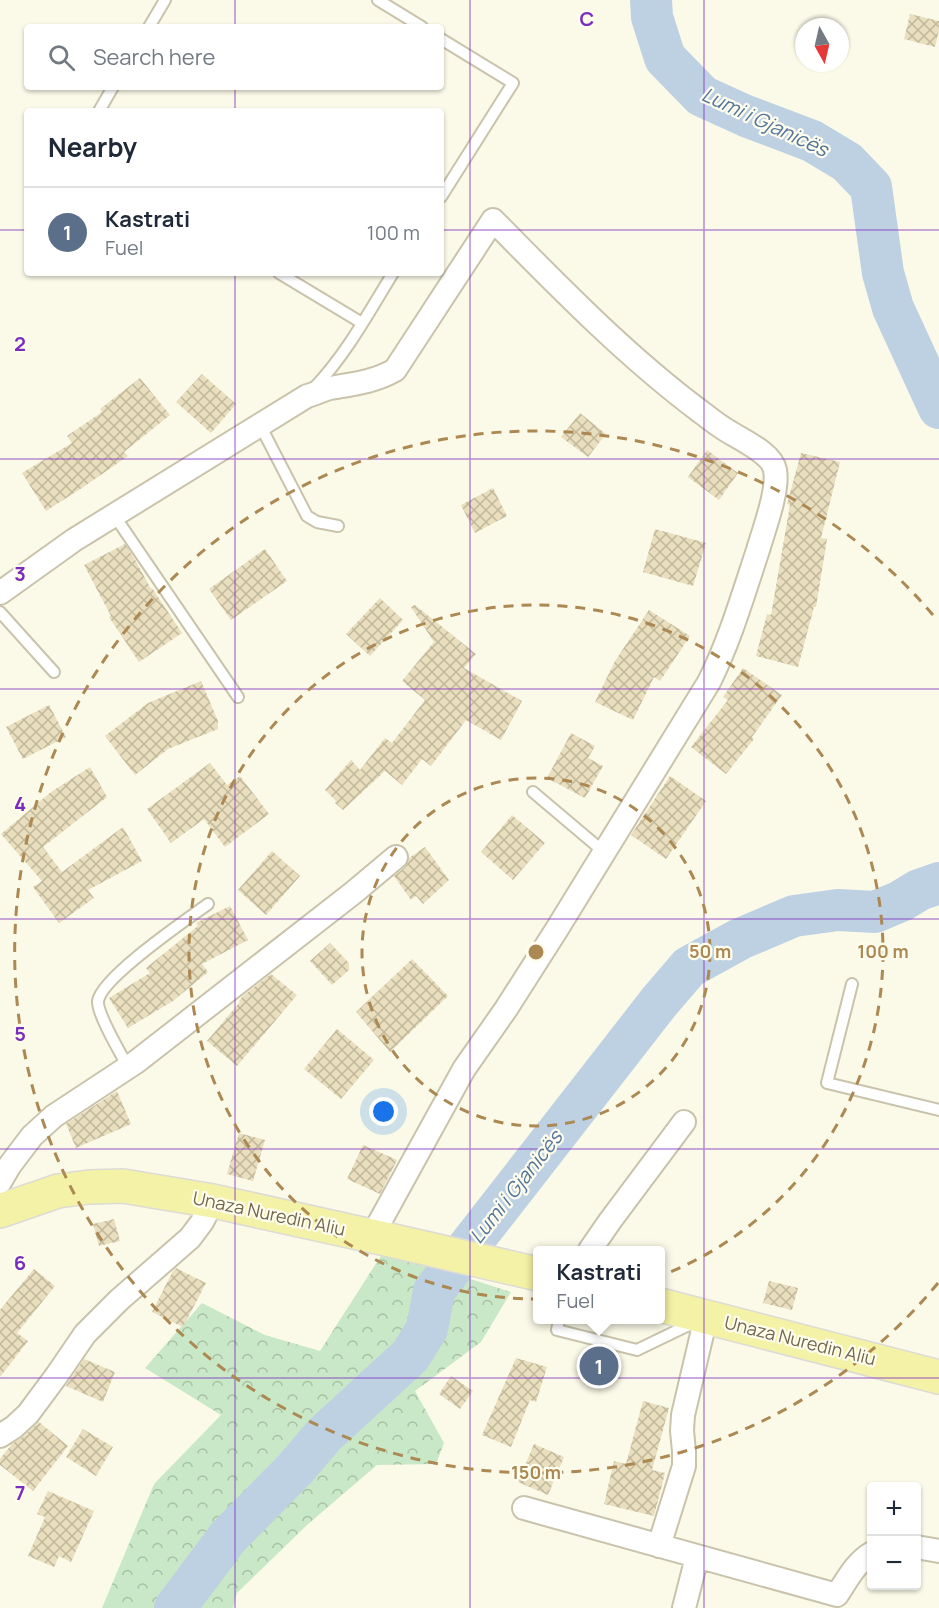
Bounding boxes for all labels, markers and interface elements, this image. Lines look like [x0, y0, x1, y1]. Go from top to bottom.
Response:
text: C [580, 5, 594, 32]
north arrow [795, 18, 849, 72]
search box [24, 24, 444, 90]
icon: search [45, 41, 78, 74]
text: Search here [93, 42, 215, 72]
water label: Lumi i Gjanicës [698, 80, 834, 163]
text: Nearby [48, 129, 137, 165]
text: Kastrati [105, 204, 190, 234]
text: 1 [63, 219, 72, 246]
text: 100 m [367, 219, 420, 246]
text: Fuel [105, 234, 143, 261]
text: 2 [14, 330, 26, 357]
text: 3 [14, 560, 26, 587]
text: 4 [14, 790, 26, 817]
text: 50 m [689, 939, 731, 963]
text: 100 m [857, 939, 909, 963]
centre of rings [526, 942, 546, 962]
text: 5 [14, 1020, 26, 1047]
your location [369, 1097, 398, 1126]
water label: Lumi i Gjanicës [463, 1123, 569, 1249]
street label: Unaza Nuredin Aliu [191, 1185, 348, 1241]
popup [533, 1246, 665, 1324]
text: 6 [14, 1249, 26, 1276]
text: Kastrati [556, 1257, 642, 1287]
text: Fuel [556, 1287, 595, 1314]
street label: Unaza Nuredin Aliu [722, 1310, 879, 1370]
pin: 1 [580, 1344, 618, 1388]
text: 150 m [511, 1460, 561, 1484]
text: 7 [15, 1479, 25, 1506]
map controls [867, 1482, 921, 1590]
button: + [867, 1482, 921, 1536]
button: − [867, 1536, 921, 1590]

